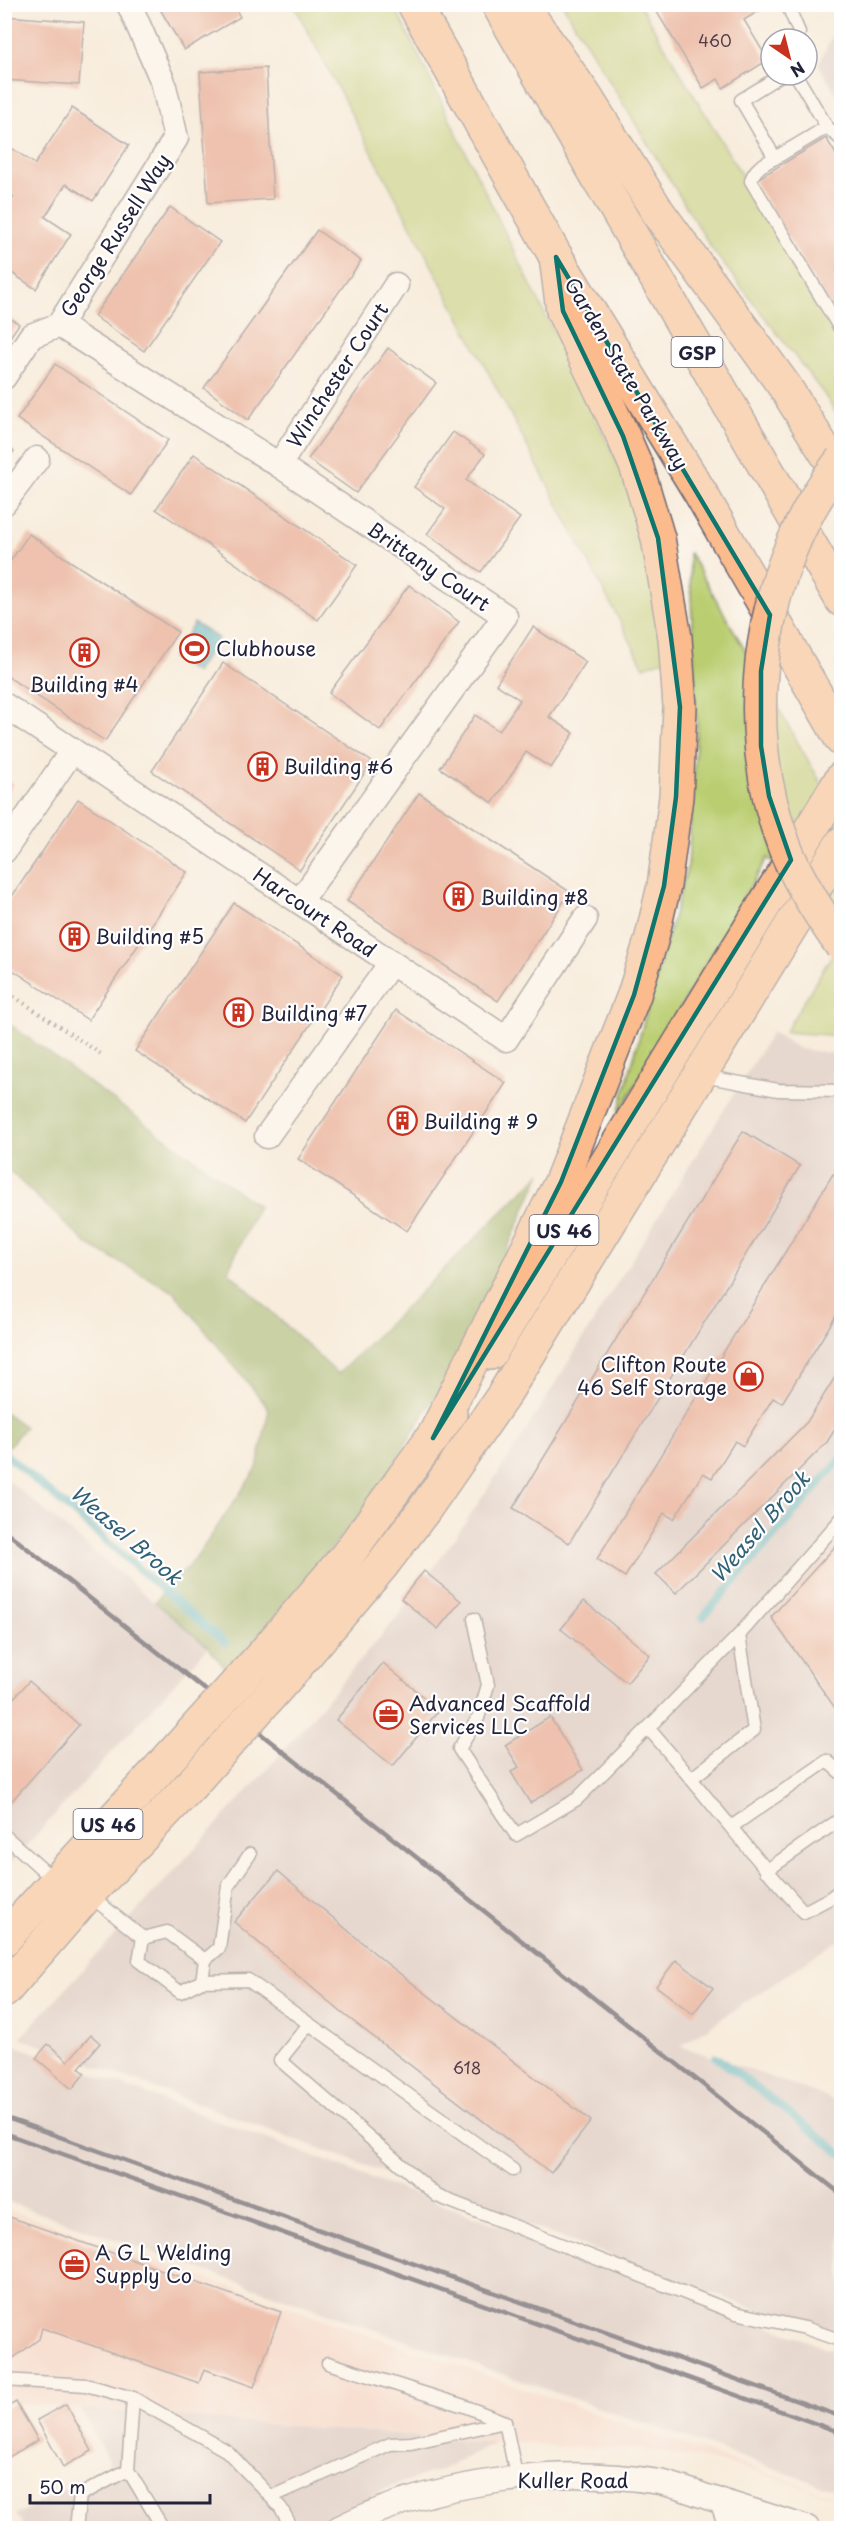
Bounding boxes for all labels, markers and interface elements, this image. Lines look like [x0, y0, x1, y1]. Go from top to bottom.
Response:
north arrow [759, 27, 819, 87]
house number: 460 [698, 28, 732, 52]
text: N [786, 57, 810, 84]
street label: George Russell Way [52, 147, 178, 323]
street label: Garden State Parkway [558, 271, 696, 475]
street label: Winchester Court [279, 296, 395, 454]
road number: GSP [672, 337, 722, 367]
street label: Brittany Court [362, 514, 496, 618]
sports icon: Clubhouse [179, 632, 211, 664]
place label: Clubhouse [216, 633, 316, 663]
building icon: Building #4 [68, 637, 100, 669]
place label: Building #4 [29, 669, 139, 699]
building icon: Building #6 [246, 750, 278, 782]
place label: Building #6 [283, 751, 393, 781]
street label: Harcourt Road [247, 860, 383, 964]
building icon: Building #8 [443, 881, 475, 913]
place label: Building #8 [480, 882, 589, 912]
building icon: Building #5 [58, 920, 90, 952]
place label: Building #5 [95, 921, 204, 951]
building icon: Building #7 [223, 997, 255, 1029]
place label: Building #7 [260, 998, 367, 1028]
building icon: Building # 9 [386, 1105, 418, 1137]
place label: Building # 9 [423, 1106, 538, 1136]
road number: US 46 [530, 1215, 598, 1245]
place label: Clifton Route 46 Self Storage [577, 1349, 727, 1402]
shop icon: Clifton Route 46 Self Storage [732, 1360, 764, 1392]
water label: Weasel Brook [701, 1462, 817, 1589]
water label: Weasel Brook [64, 1476, 191, 1592]
place label: Advanced Scaffold Services LLC [409, 1688, 591, 1741]
office icon: Advanced Scaffold Services LLC [372, 1699, 404, 1731]
road number: US 46 [74, 1809, 142, 1839]
house number: 618 [453, 2055, 481, 2079]
place label: A G L Welding Supply Co [95, 2237, 231, 2290]
office icon: A G L Welding Supply Co [58, 2248, 90, 2280]
street label: Kuller Road [517, 2465, 629, 2495]
scale bar [30, 2467, 210, 2505]
text: 50 m [39, 2473, 86, 2500]

